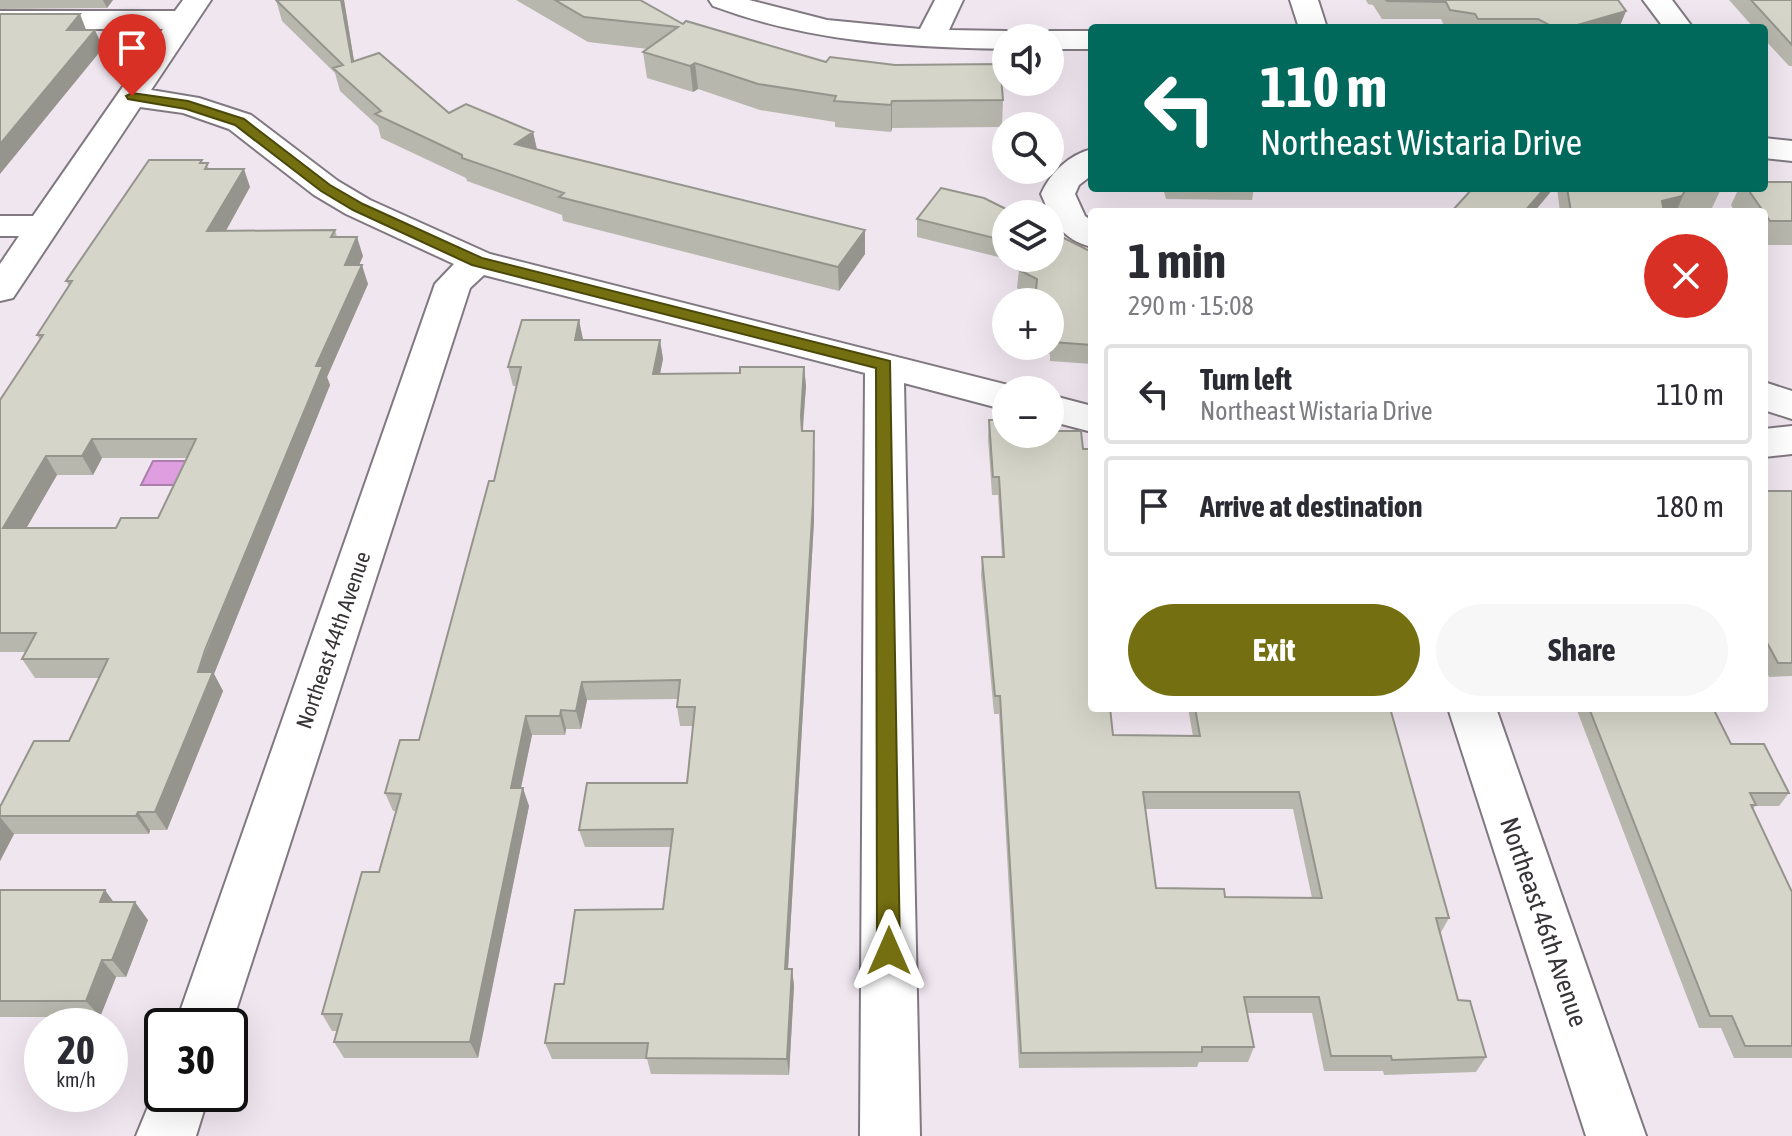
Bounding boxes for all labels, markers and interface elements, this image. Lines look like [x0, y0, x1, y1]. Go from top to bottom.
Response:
pin [98, 14.0, 166, 96]
map controls [992, 24, 1064, 448]
button: sound [992, 24, 1064, 96]
icon: arrive [110, 26, 154, 70]
text: 110 m [1260, 55, 1387, 119]
icon: left [1128, 56, 1232, 160]
button: search [992, 112, 1064, 184]
text: Northeast Wistaria Drive [1260, 121, 1582, 163]
button: layers [992, 200, 1064, 272]
text: 1 min [1128, 233, 1226, 288]
button: close [1644, 234, 1728, 318]
button: + [992, 288, 1064, 360]
text: 290 m · 15:08 [1128, 291, 1254, 321]
text: Turn left [1200, 362, 1292, 396]
icon: left [1132, 372, 1176, 416]
button: − [992, 376, 1064, 448]
text: 110 m [1656, 377, 1724, 411]
text: Northeast Wistaria Drive [1200, 396, 1433, 426]
icon: arrive [1132, 484, 1176, 528]
text: Arrive at destination [1200, 489, 1422, 523]
text: 180 m [1656, 489, 1724, 523]
street label: Northeast 44th Avenue [291, 548, 375, 732]
button: Exit [1128, 604, 1420, 696]
button: Share [1436, 604, 1728, 696]
street label: Northeast 46th Avenue [1494, 813, 1594, 1031]
position arrow [847, 909, 931, 993]
speed limit sign: 30 [144, 1008, 248, 1112]
text: 20 [57, 1027, 95, 1072]
text: km/h [56, 1068, 96, 1091]

